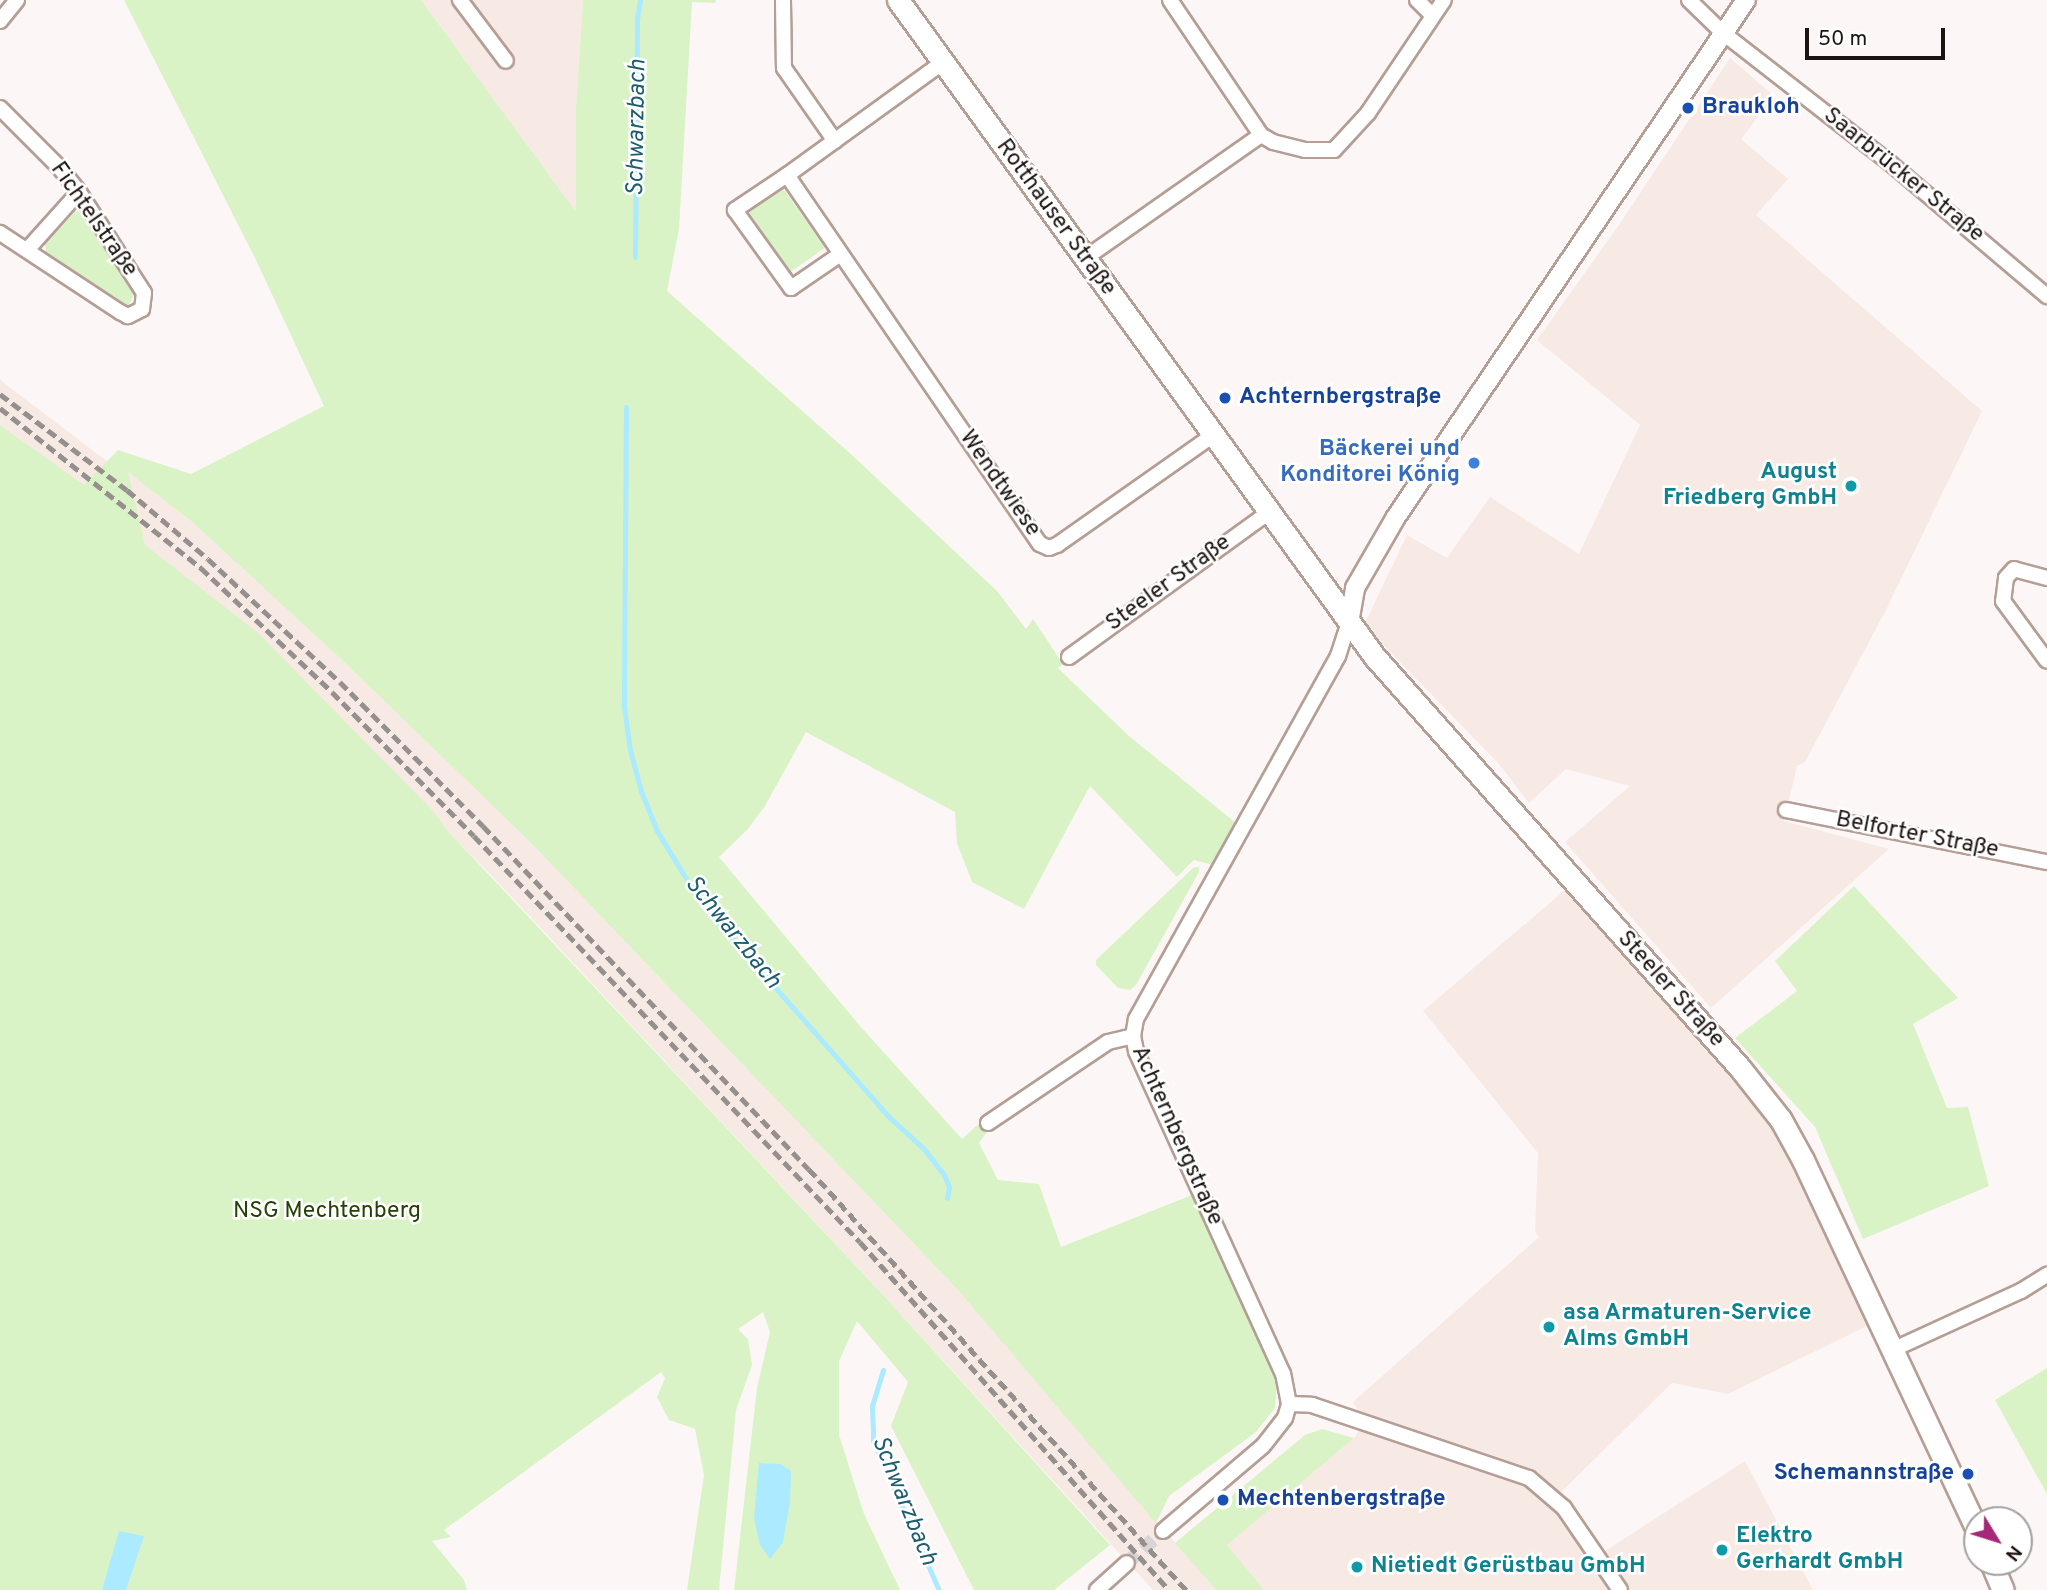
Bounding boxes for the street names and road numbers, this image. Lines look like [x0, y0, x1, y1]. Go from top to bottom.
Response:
street label: Saarbrücker Straße [1817, 103, 1989, 249]
street label: Rotthauser Straße [989, 134, 1121, 302]
street label: Fichtelstraße [43, 157, 143, 283]
street label: Wendtwiese [952, 426, 1046, 542]
street label: Steeler Straße [1101, 530, 1237, 638]
street label: Belforter Straße [1833, 807, 2001, 865]
street label: Steeler Straße [1611, 926, 1729, 1054]
street label: Achternbergstraße [1124, 1042, 1228, 1230]

